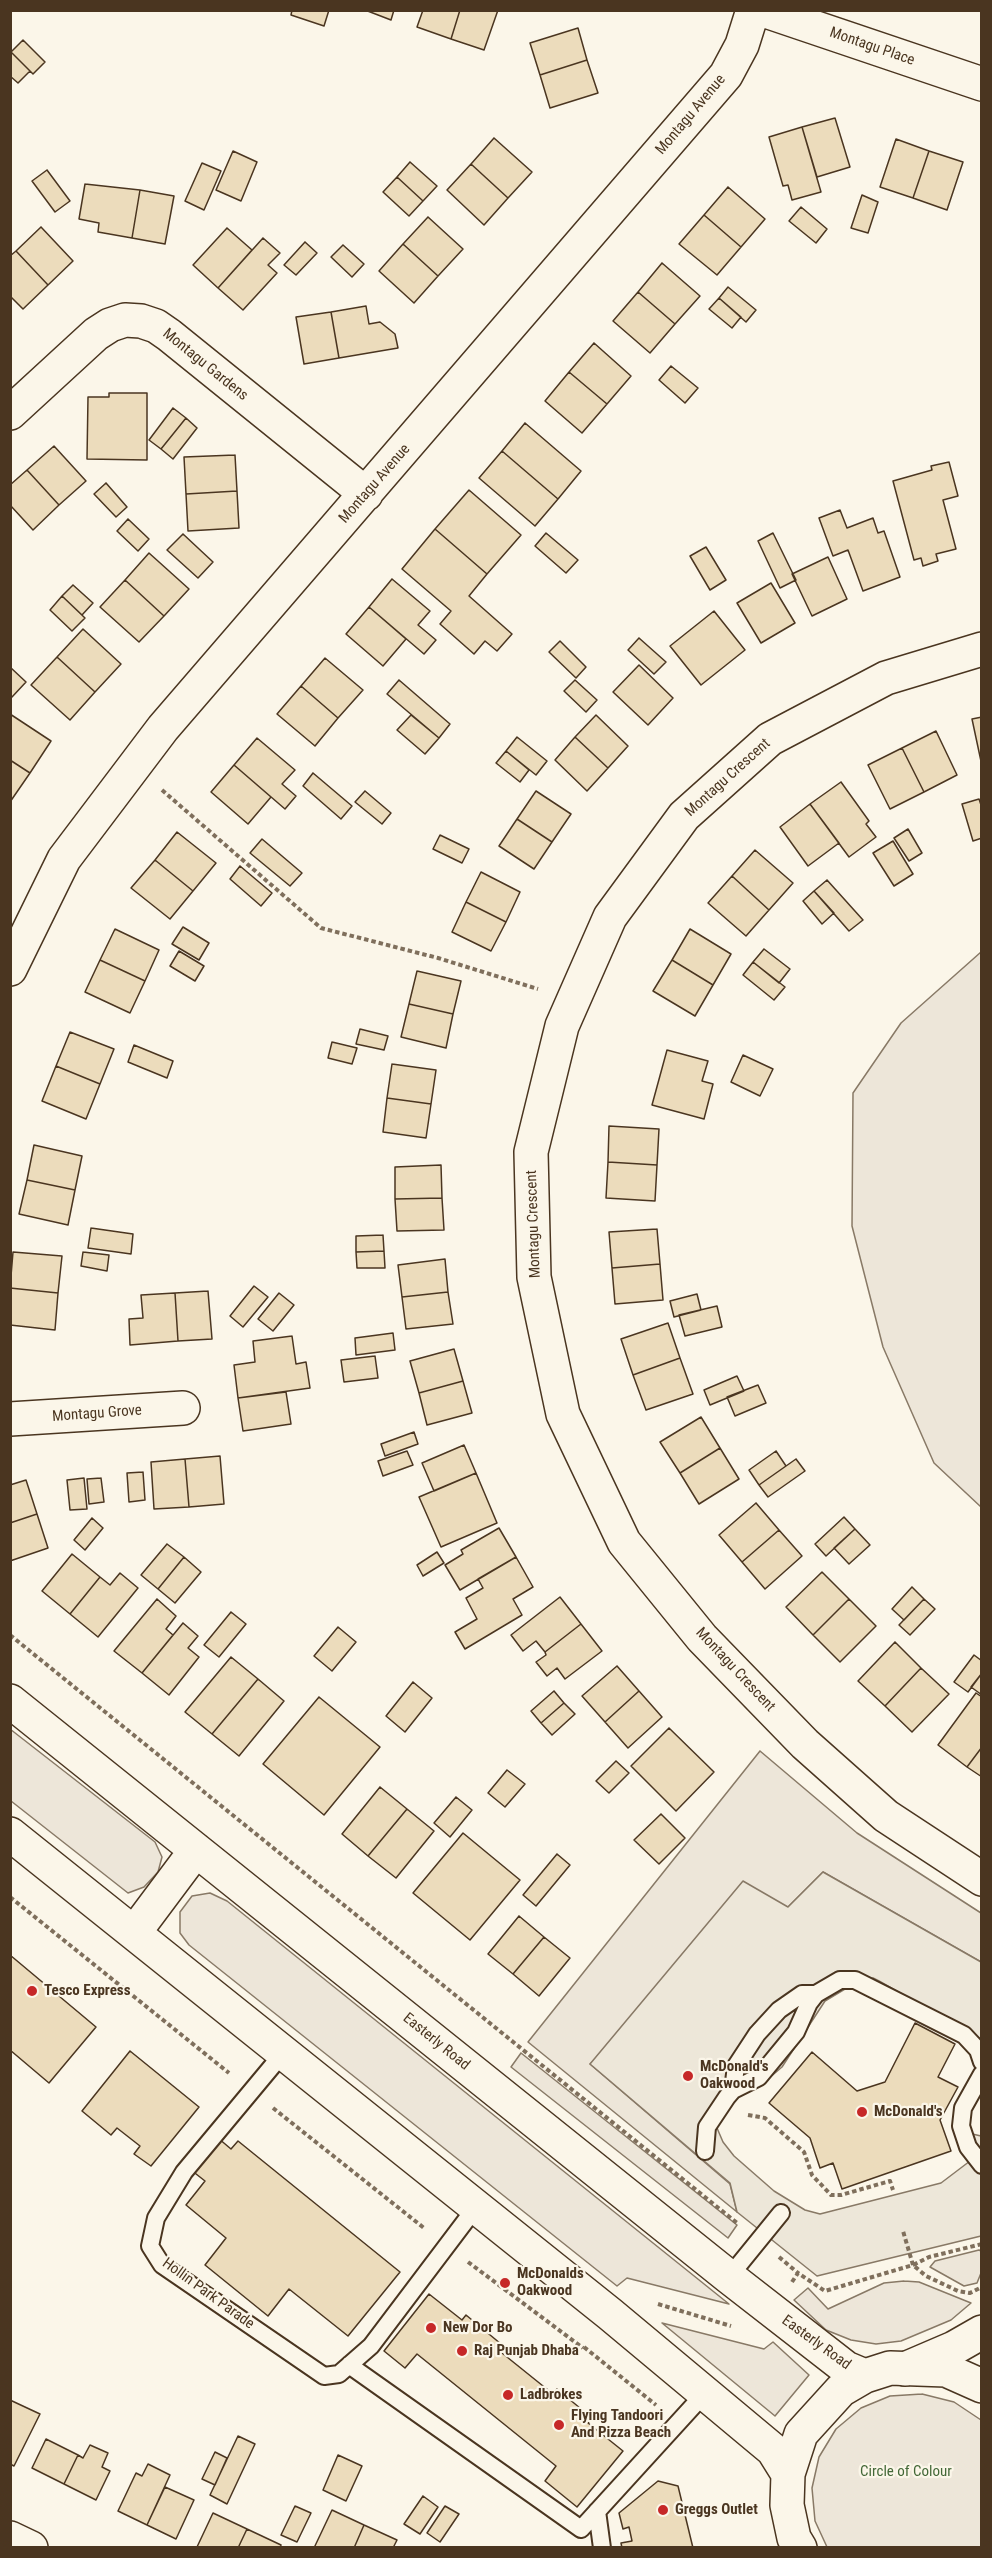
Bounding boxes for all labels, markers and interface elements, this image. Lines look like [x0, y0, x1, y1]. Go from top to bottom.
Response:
street label: Montagu Place [827, 24, 917, 70]
street label: Montagu Avenue [652, 71, 730, 159]
street label: Montagu Gardens [159, 325, 251, 405]
street label: Montagu Avenue [336, 441, 414, 527]
street label: Montagu Crescent [682, 735, 774, 821]
street label: Montagu Crescent [523, 1170, 545, 1278]
street label: Montagu Grove [52, 1402, 142, 1426]
street label: Montagu Crescent [691, 1624, 779, 1716]
place label: Tesco Express [44, 1982, 130, 2000]
marker: Tesco Express [25, 1984, 39, 1998]
street label: Easterly Road [399, 2010, 473, 2074]
place label: McDonald's Oakwood [700, 2058, 768, 2093]
marker: McDonald's Oakwood [681, 2069, 695, 2083]
place label: McDonald's [874, 2103, 942, 2121]
marker: McDonald's [855, 2105, 869, 2119]
street label: Hollin Park Parade [158, 2255, 258, 2333]
place label: McDonalds Oakwood [517, 2265, 584, 2300]
marker: McDonalds Oakwood [498, 2276, 512, 2290]
street label: Easterly Road [778, 2312, 854, 2374]
place label: New Dor Bo [443, 2319, 513, 2337]
marker: New Dor Bo [424, 2321, 438, 2335]
place label: Raj Punjab Dhaba [474, 2342, 579, 2360]
marker: Raj Punjab Dhaba [455, 2344, 469, 2358]
place label: Ladbrokes [520, 2386, 582, 2404]
marker: Ladbrokes [501, 2388, 515, 2402]
place label: Flying Tandoori And Pizza Beach [571, 2407, 671, 2442]
marker: Flying Tandoori And Pizza Beach [552, 2418, 566, 2432]
park label: Circle of Colour [860, 2463, 952, 2481]
place label: Greggs Outlet [675, 2501, 758, 2519]
marker: Greggs Outlet [656, 2503, 670, 2517]

